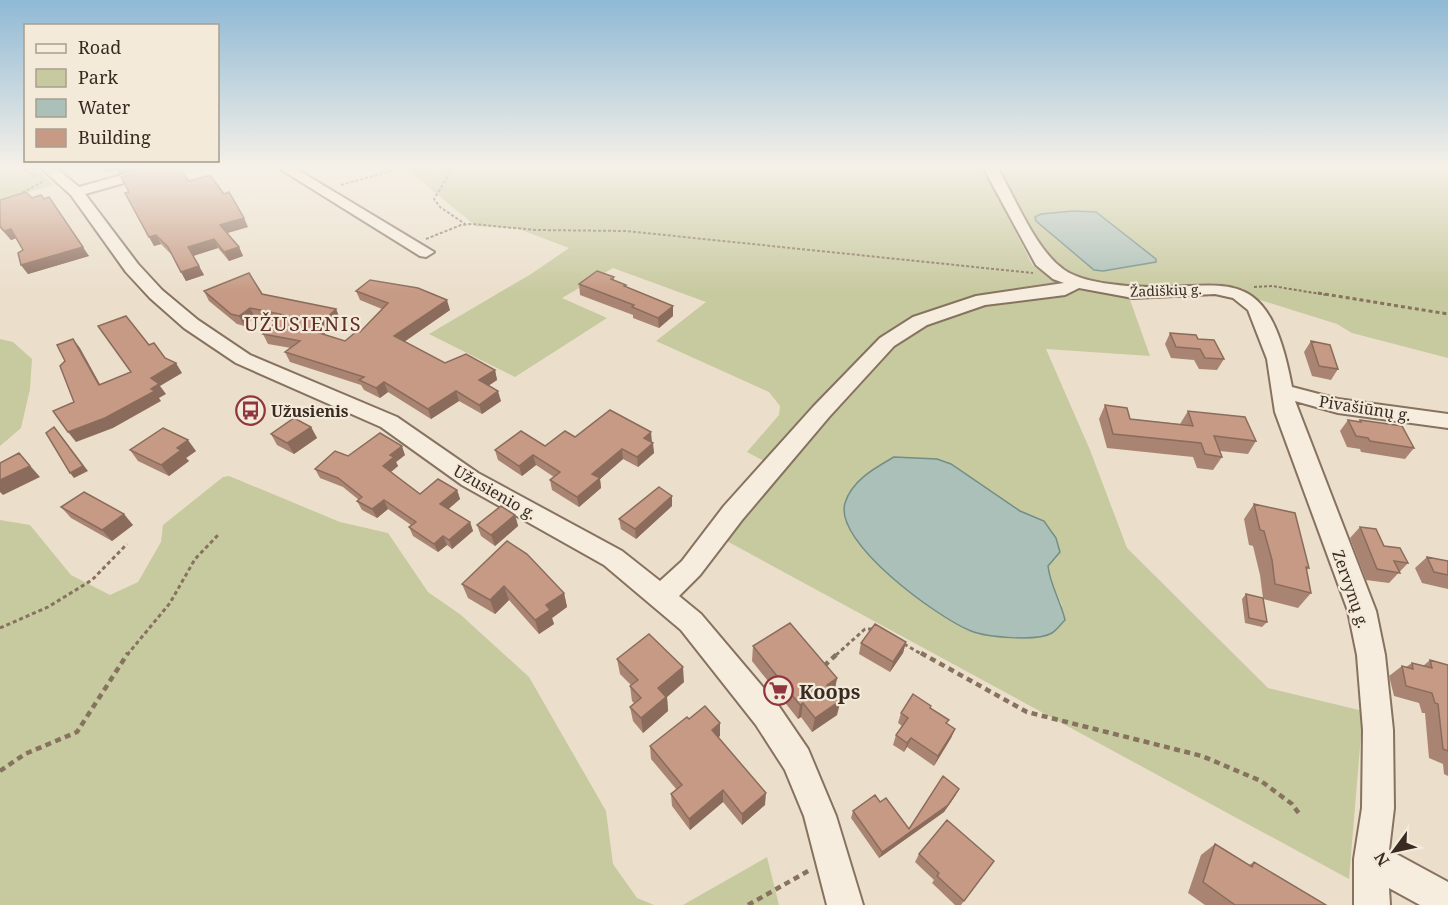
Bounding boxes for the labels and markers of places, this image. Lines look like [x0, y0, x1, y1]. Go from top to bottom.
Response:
bus stop icon: Užusienis [234, 395, 266, 427]
place label: Užusienis [271, 400, 349, 422]
supermarket icon: Koops [762, 675, 794, 707]
place label: Koops [799, 678, 860, 705]

